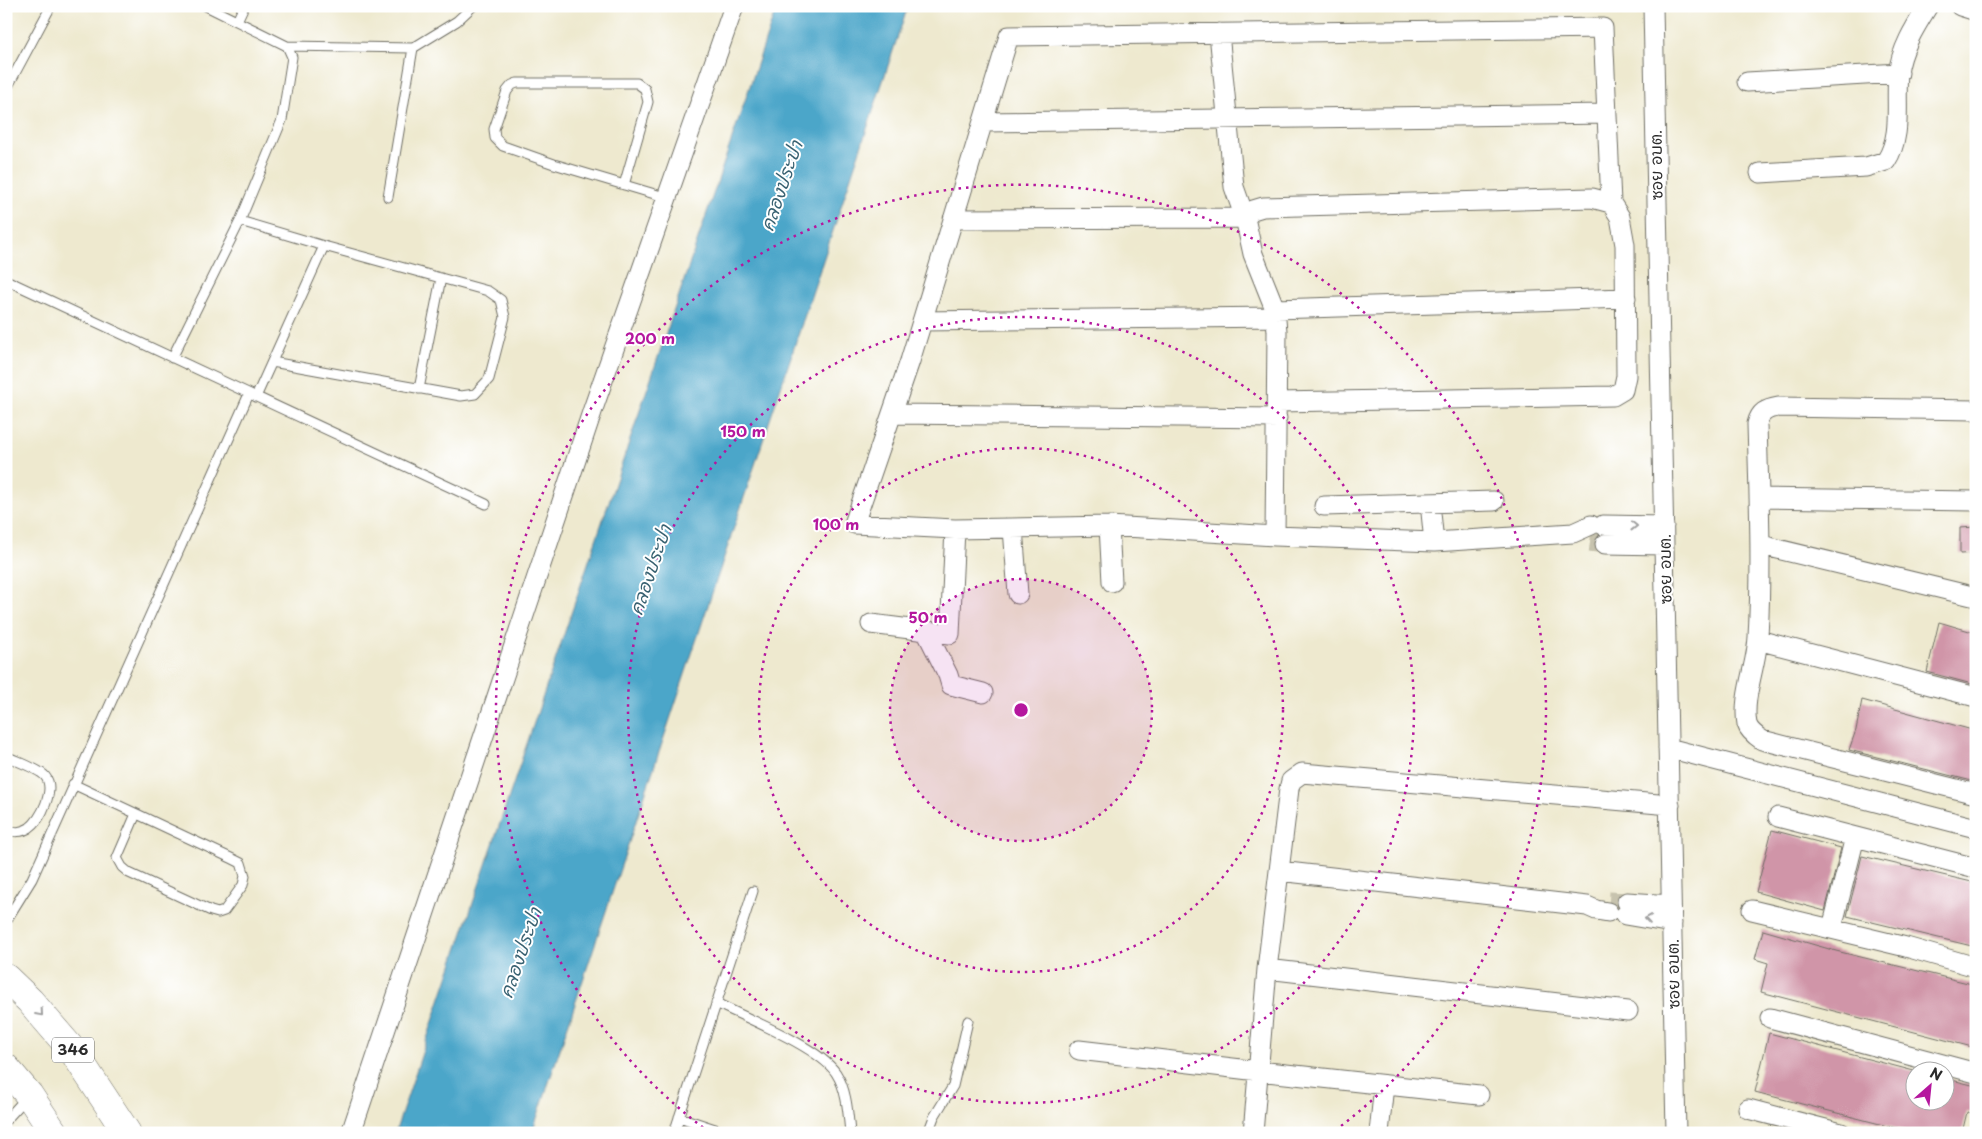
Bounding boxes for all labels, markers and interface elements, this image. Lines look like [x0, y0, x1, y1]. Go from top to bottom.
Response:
street label: ซอย อบต. [1642, 130, 1668, 200]
water label: คลองประปา [753, 136, 809, 234]
text: 200 m [625, 326, 675, 349]
text: 150 m [720, 419, 766, 442]
text: 100 m [813, 512, 859, 535]
water label: คลองประปา [622, 520, 678, 618]
one-way arrow [1630, 520, 1638, 531]
street label: ซอย อบต. [1651, 534, 1677, 604]
text: 50 m [909, 605, 947, 628]
centre of rings [1012, 701, 1030, 719]
water label: คลองประปา [492, 903, 548, 1001]
one-way arrow [1644, 914, 1653, 924]
street label: ซอย อบต. [1659, 939, 1685, 1009]
one-way arrow [34, 1007, 43, 1016]
road number: 346 [52, 1038, 94, 1062]
north arrow [1904, 1062, 1954, 1112]
text: N [1926, 1062, 1946, 1086]

